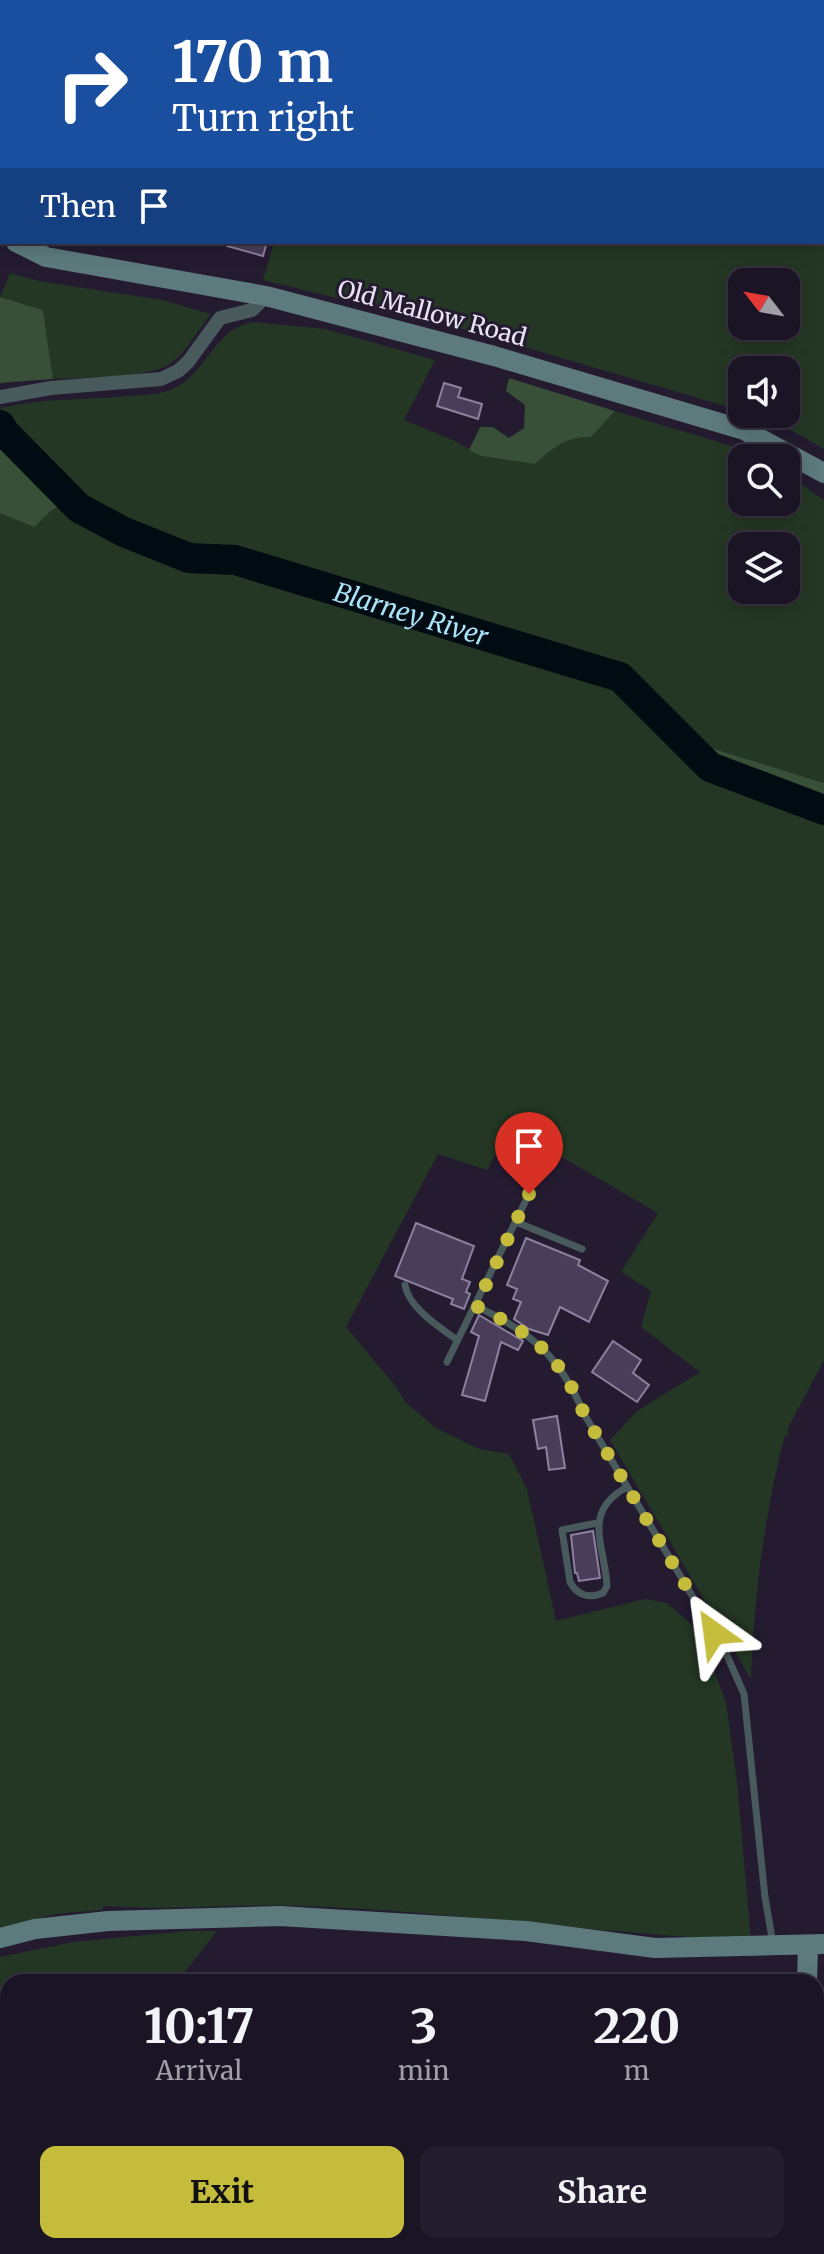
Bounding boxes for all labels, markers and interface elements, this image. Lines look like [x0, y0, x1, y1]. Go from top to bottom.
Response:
text: 170 m [172, 27, 333, 97]
icon: right [40, 32, 144, 136]
text: Turn right [172, 96, 354, 141]
icon: arrive [132, 184, 176, 228]
text: Then [40, 187, 116, 225]
north arrow [728, 268, 800, 340]
map controls [728, 268, 800, 604]
street label: Old Mallow Road [334, 273, 530, 353]
button: sound [728, 356, 800, 428]
button: search [728, 444, 800, 516]
button: layers [728, 532, 800, 604]
water label: Blarney River [330, 575, 493, 653]
pin [495, 1112, 563, 1194]
icon: arrive [507, 1124, 551, 1168]
position arrow [672, 1591, 756, 1675]
text: 10:17 [144, 1996, 254, 2056]
text: 3 [410, 1996, 437, 2056]
text: 220 [593, 1996, 680, 2056]
text: Arrival [156, 2054, 242, 2087]
text: min [398, 2054, 449, 2087]
text: m [624, 2054, 650, 2087]
button: Exit [40, 2146, 404, 2238]
button: Share [420, 2146, 784, 2238]

